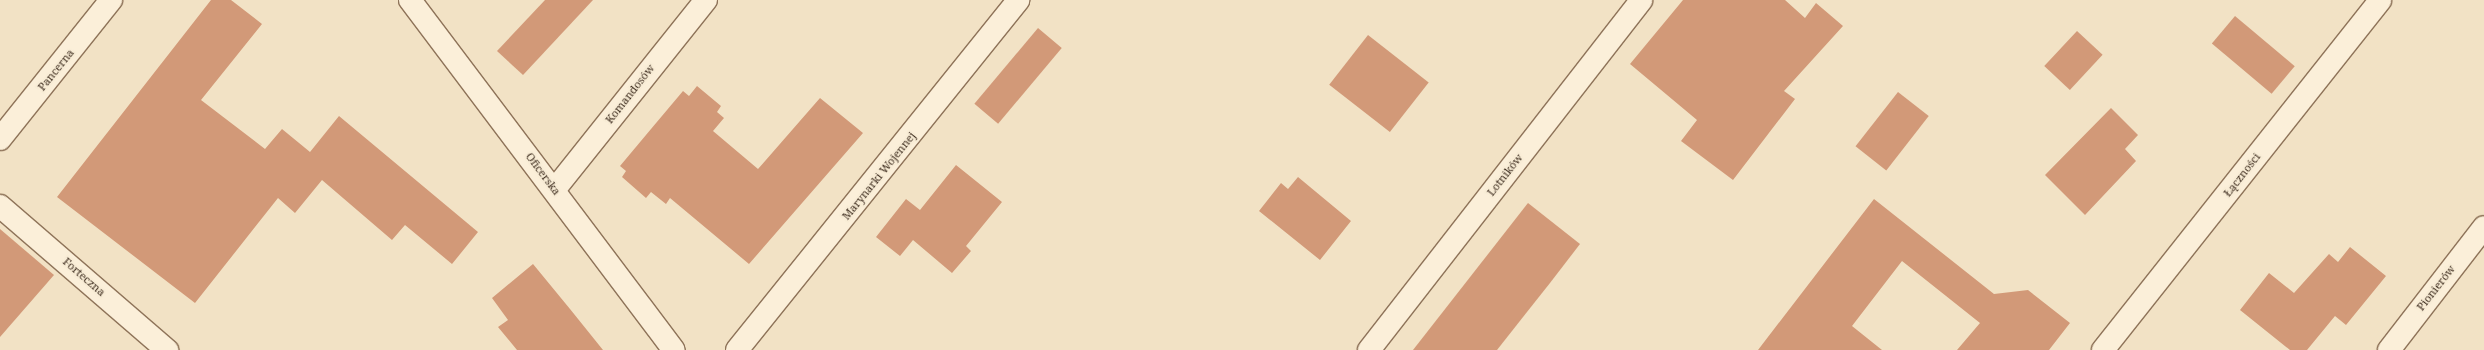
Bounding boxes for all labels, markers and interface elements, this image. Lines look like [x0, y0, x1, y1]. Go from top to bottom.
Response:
street label: Pancerna [35, 47, 77, 93]
street label: Komandosów [603, 62, 657, 126]
street label: Marynarki Wojennej [840, 130, 918, 222]
street label: Oficerska [523, 150, 563, 198]
street label: Lotników [1484, 151, 1526, 199]
street label: Łączności [2221, 151, 2263, 199]
street label: Forteczna [60, 255, 108, 299]
street label: Pionierów [2414, 263, 2458, 313]

